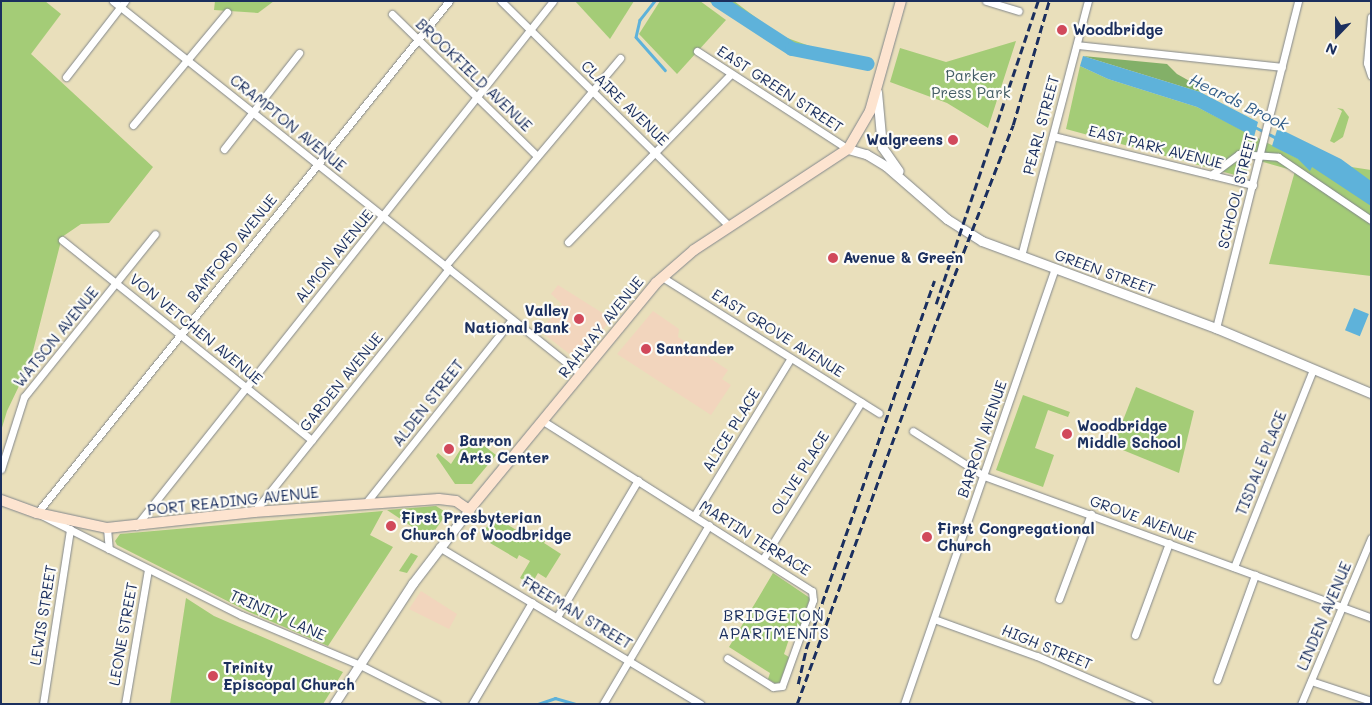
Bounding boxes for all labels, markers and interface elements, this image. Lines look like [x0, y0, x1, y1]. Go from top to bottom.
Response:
north arrow [1312, 10, 1362, 60]
street label: BROOKFIELD AVENUE [412, 15, 536, 135]
place label: Woodbridge [1073, 21, 1163, 39]
marker: Woodbridge [1055, 23, 1069, 37]
text: N [1323, 39, 1340, 60]
street label: EAST GREEN STREET [714, 42, 846, 136]
street label: CLAIRE AVENUE [578, 57, 672, 149]
park label: Parker Press Park [931, 66, 1011, 101]
water label: Heards Brook [1186, 70, 1292, 134]
street label: CRAMPTON AVENUE [226, 71, 350, 175]
street label: PEARL STREET [1019, 73, 1063, 177]
street label: EAST PARK AVENUE [1087, 122, 1225, 172]
place label: Walgreens [866, 131, 943, 149]
street label: SCHOOL STREET [1214, 131, 1260, 251]
marker: Walgreens [947, 134, 959, 146]
street label: BAMFORD AVENUE [183, 191, 281, 305]
street label: ALMON AVENUE [291, 206, 377, 306]
street label: GREEN STREET [1052, 245, 1158, 299]
place label: Avenue & Green [843, 249, 963, 267]
marker: Avenue & Green [827, 252, 839, 264]
street label: VON VETCHEN AVENUE [126, 270, 266, 388]
street label: RAHWAY AVENUE [555, 273, 647, 381]
street label: WATSON AVENUE [10, 283, 102, 391]
street label: EAST GROVE AVENUE [709, 285, 847, 381]
place label: Valley National Bank [464, 301, 569, 336]
marker: Valley National Bank [573, 313, 585, 325]
street label: GARDEN AVENUE [296, 329, 386, 435]
place label: Santander [656, 340, 734, 358]
marker: Santander [640, 343, 652, 355]
street label: ALDEN STREET [389, 356, 467, 450]
street label: BARRON AVENUE [954, 378, 1010, 500]
street label: ALICE PLACE [698, 385, 764, 475]
street label: TISDALE PLACE [1232, 408, 1290, 518]
place label: Woodbridge Middle School [1077, 416, 1181, 451]
street label: OLIVE PLACE [767, 428, 833, 518]
marker: Woodbridge Middle School [1061, 428, 1073, 440]
place label: Barron Arts Center [459, 431, 549, 466]
marker: Barron Arts Center [443, 443, 455, 455]
street label: PORT READING AVENUE [146, 483, 320, 519]
street label: GROVE AVENUE [1087, 491, 1199, 547]
street label: MARTIN TERRACE [696, 497, 814, 579]
place label: First Presbyterian Church of Woodbridge [401, 508, 572, 543]
place label: First Congregational Church [937, 519, 1095, 554]
marker: First Presbyterian Church of Woodbridge [385, 520, 397, 532]
marker: First Congregational Church [921, 531, 933, 543]
street label: LINDEN AVENUE [1293, 559, 1355, 673]
street label: LEWIS STREET [26, 564, 60, 666]
street label: FREEMAN STREET [519, 573, 635, 653]
street label: LEONE STREET [105, 581, 141, 687]
street label: TRINITY LANE [227, 586, 329, 644]
district label: BRIDGETON APARTMENTS [717, 605, 831, 643]
street label: HIGH STREET [999, 621, 1095, 673]
place label: Trinity Episcopal Church [223, 658, 355, 693]
marker: Trinity Episcopal Church [207, 670, 219, 682]

